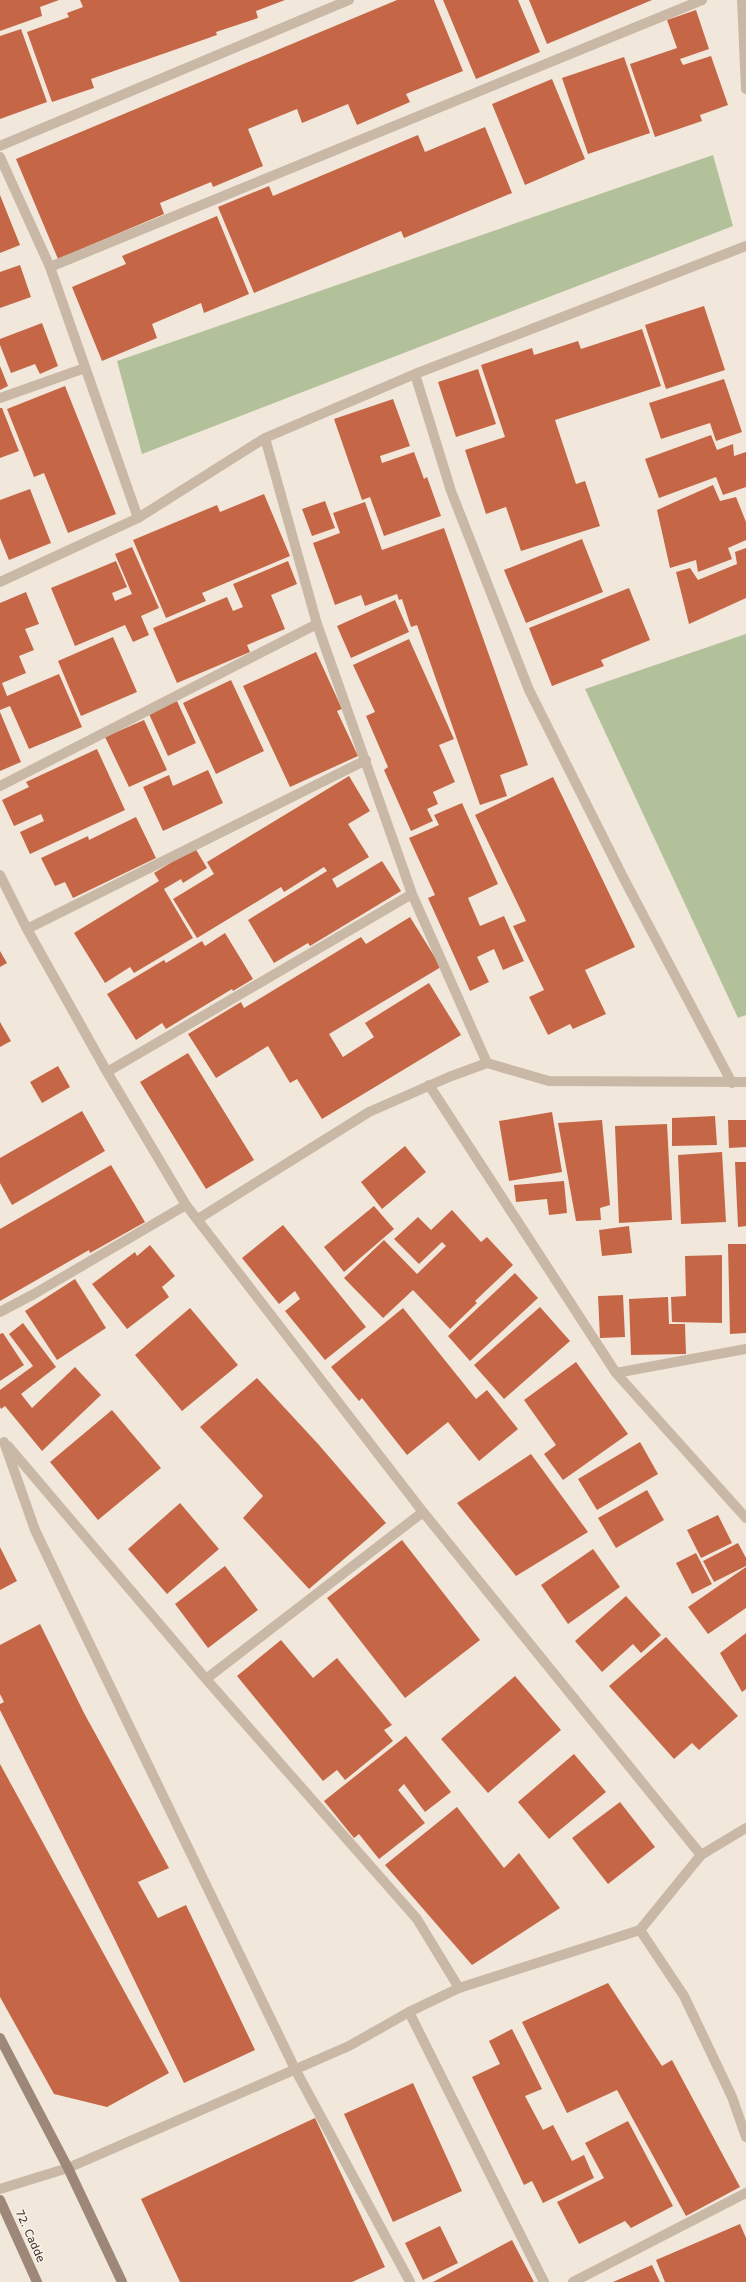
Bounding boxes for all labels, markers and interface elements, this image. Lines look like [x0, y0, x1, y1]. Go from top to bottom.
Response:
street label: 72. Cadde [13, 2208, 47, 2264]

